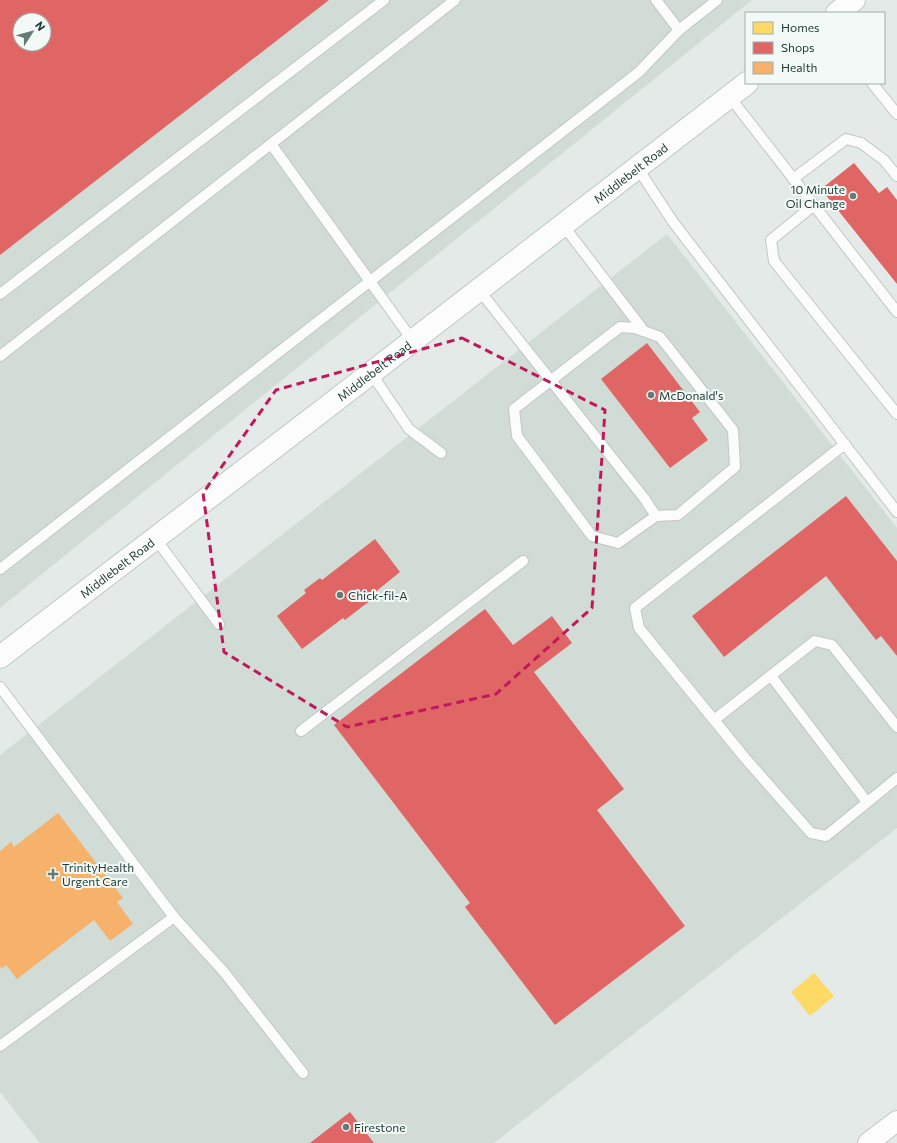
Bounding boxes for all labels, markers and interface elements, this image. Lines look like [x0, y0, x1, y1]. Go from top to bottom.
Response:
north arrow [12, 12, 52, 52]
legend [745, 12, 885, 84]
text: N [33, 19, 48, 33]
text: Homes [781, 20, 819, 34]
text: Shops [781, 40, 815, 54]
text: Health [781, 60, 817, 74]
street label: Middlebelt Road [591, 140, 670, 206]
place label: 10 Minute Oil Change [786, 182, 845, 210]
marker: 10 Minute Oil Change [848, 191, 858, 201]
street label: Middlebelt Road [334, 338, 414, 404]
place label: McDonald's [659, 388, 723, 402]
marker: McDonald's [646, 390, 656, 400]
street label: Middlebelt Road [77, 535, 157, 601]
place label: Chick-fil-A [348, 588, 407, 602]
marker: Chick-fil-A [335, 590, 345, 600]
place label: TrinityHealth Urgent Care [62, 860, 134, 888]
marker: TrinityHealth Urgent Care [47, 868, 59, 880]
place label: Firestone [354, 1120, 406, 1134]
marker: Firestone [341, 1122, 351, 1132]

